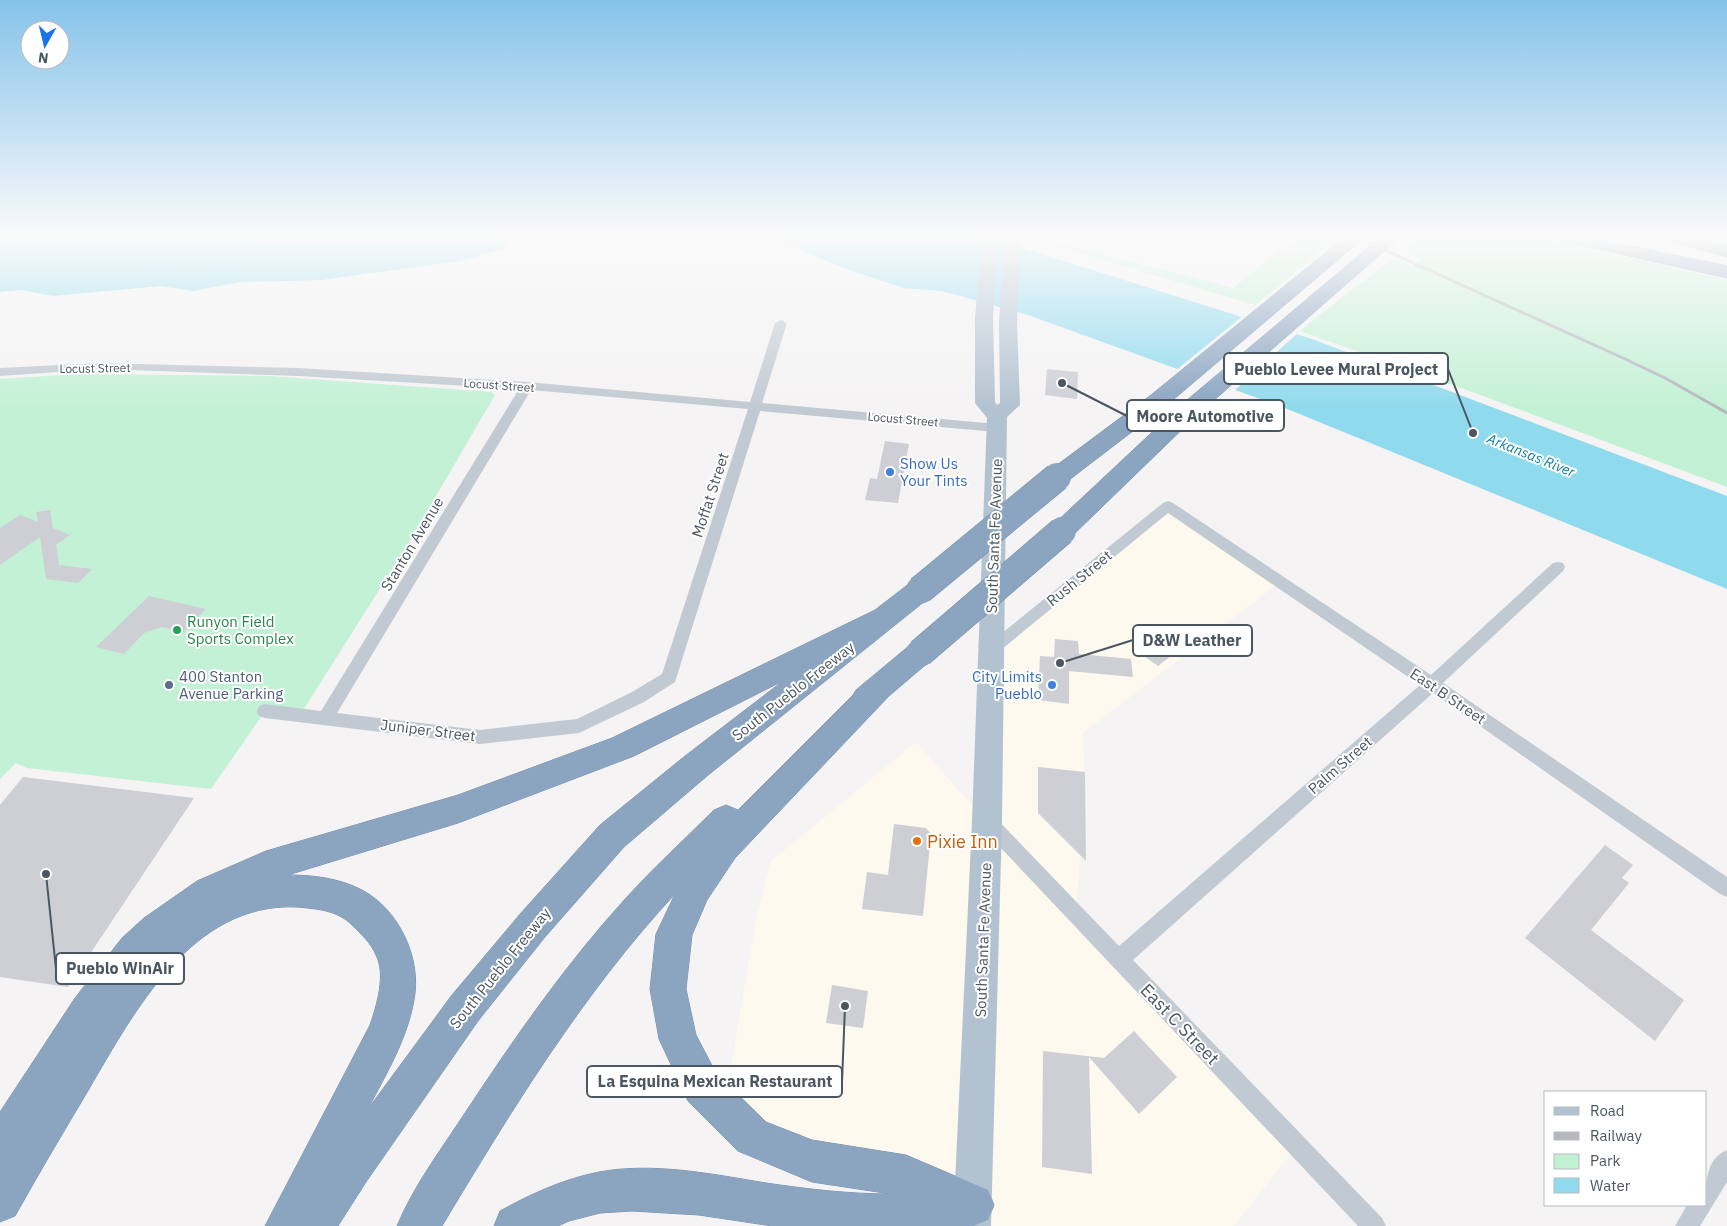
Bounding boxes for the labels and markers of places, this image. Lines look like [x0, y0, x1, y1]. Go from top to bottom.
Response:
callout: Pueblo Levee Mural Project [1224, 353, 1448, 384]
callout: Moore Automotive [1127, 400, 1284, 431]
place label: Show Us Your Tints [900, 454, 968, 490]
marker: Show Us Your Tints [884, 466, 896, 478]
place label: Runyon Field Sports Complex [187, 612, 294, 648]
marker: Runyon Field Sports Complex [171, 624, 183, 636]
callout: D&W Leather [1133, 625, 1252, 656]
place label: 400 Stanton Avenue Parking [179, 667, 283, 703]
place label: City Limits Pueblo [972, 667, 1042, 703]
marker: 400 Stanton Avenue Parking [163, 679, 175, 691]
marker: City Limits Pueblo [1046, 679, 1058, 691]
place label: Pixie Inn [927, 830, 998, 853]
marker: Pixie Inn [911, 835, 923, 847]
callout: Pueblo WinAir [56, 953, 184, 984]
callout: La Esquina Mexican Restaurant [587, 1066, 842, 1097]

